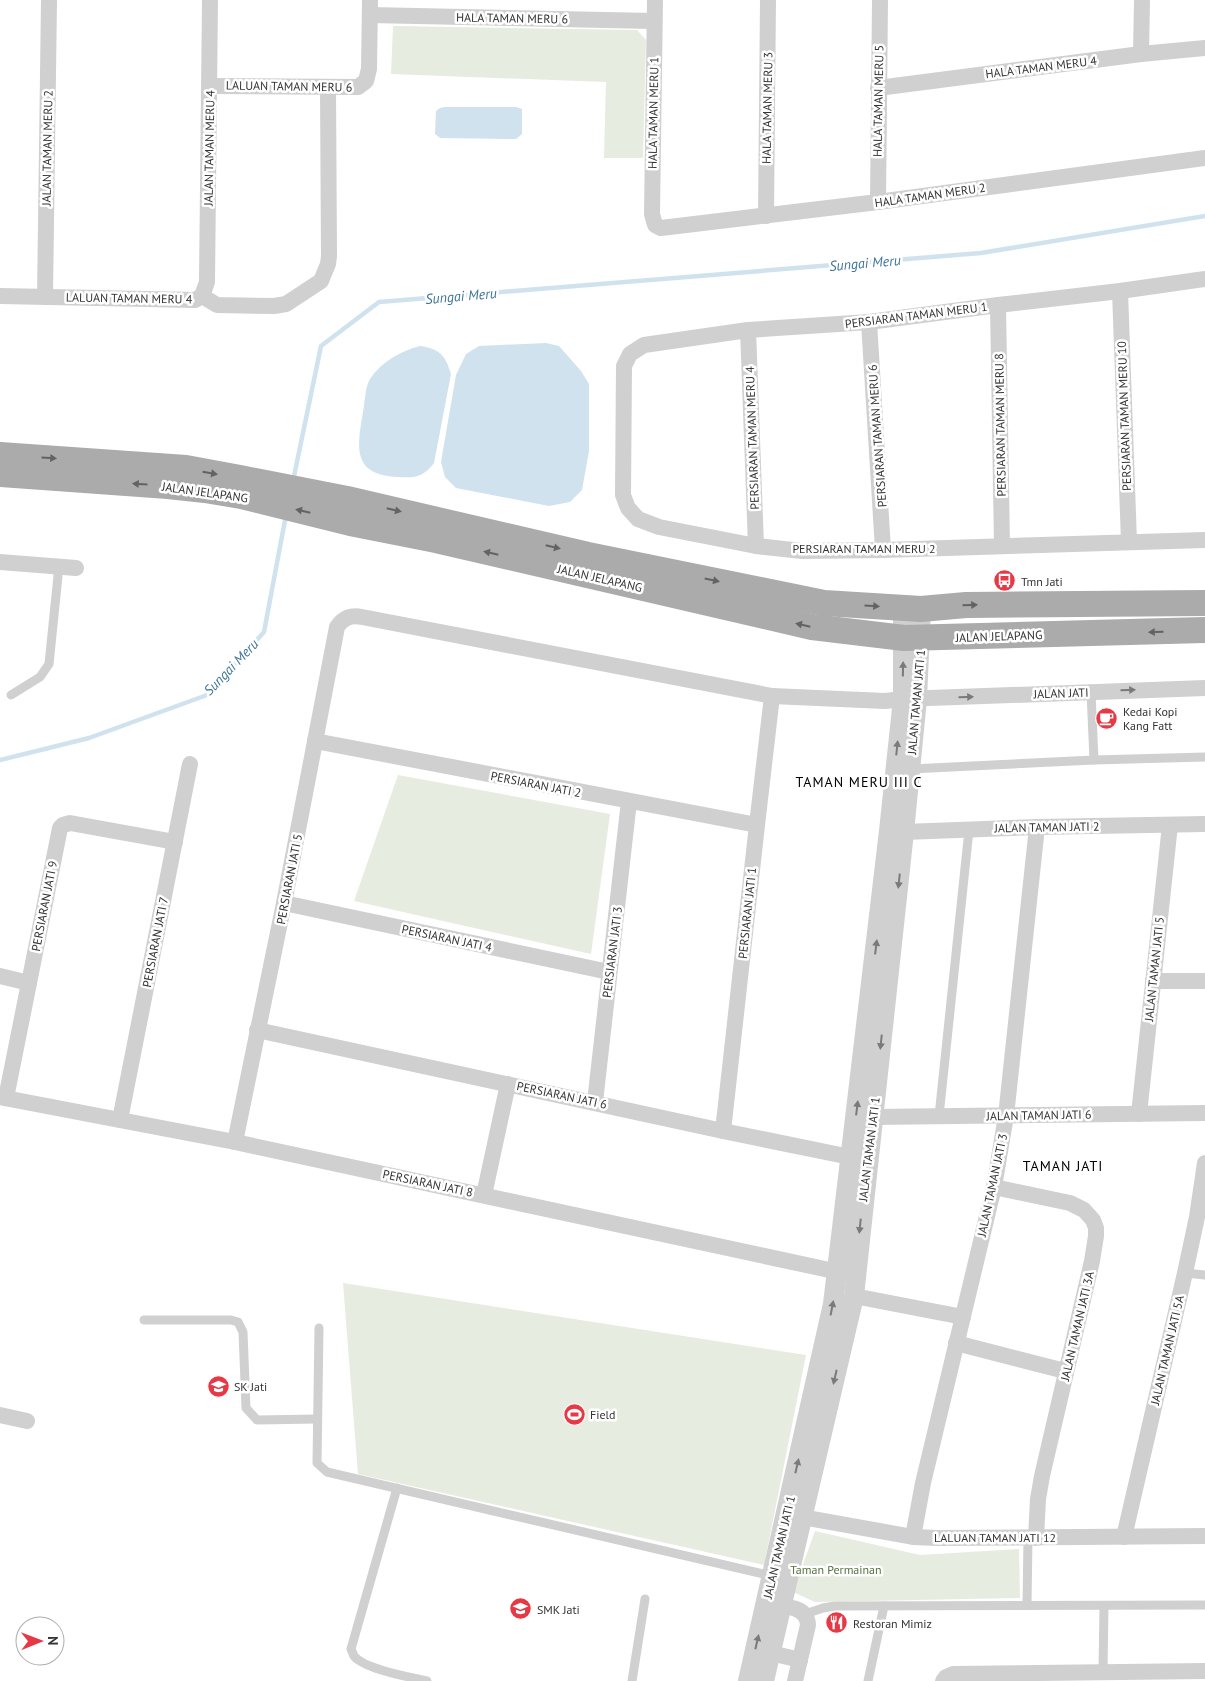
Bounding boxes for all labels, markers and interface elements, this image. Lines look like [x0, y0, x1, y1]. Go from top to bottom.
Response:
street label: HALA TAMAN MERU 6 [456, 10, 568, 26]
street label: HALA TAMAN MERU 5 [870, 45, 886, 157]
street label: HALA TAMAN MERU 3 [759, 52, 775, 164]
street label: HALA TAMAN MERU 4 [984, 53, 1098, 81]
street label: HALA TAMAN MERU 1 [645, 57, 661, 169]
street label: LALUAN TAMAN MERU 6 [226, 77, 352, 95]
street label: JALAN TAMAN MERU 4 [200, 89, 218, 207]
street label: JALAN TAMAN MERU 2 [38, 90, 56, 207]
street label: HALA TAMAN MERU 2 [873, 180, 987, 210]
water label: Sungai Meru [829, 251, 901, 275]
water label: Sungai Meru [425, 284, 497, 308]
street label: LALUAN TAMAN MERU 4 [66, 289, 193, 307]
street label: PERSIARAN TAMAN MERU 1 [844, 299, 988, 331]
street label: PERSIARAN TAMAN MERU 10 [1114, 340, 1134, 491]
street label: PERSIARAN TAMAN MERU 8 [991, 353, 1009, 497]
street label: PERSIARAN TAMAN MERU 6 [865, 364, 889, 508]
street label: PERSIARAN TAMAN MERU 4 [742, 366, 762, 510]
one-way arrow [41, 455, 57, 463]
one-way arrow [203, 469, 219, 477]
street label: JALAN JELAPANG [160, 478, 249, 505]
one-way arrow [132, 480, 148, 488]
one-way arrow [387, 506, 402, 514]
one-way arrow [295, 507, 310, 515]
street label: PERSIARAN TAMAN MERU 2 [792, 541, 936, 556]
one-way arrow [545, 543, 560, 551]
one-way arrow [484, 549, 499, 557]
street label: JALAN JELAPANG [555, 561, 644, 595]
bus stop icon: Tmn Jati [993, 569, 1017, 593]
place label: Tmn Jati [1021, 574, 1063, 589]
one-way arrow [704, 577, 720, 585]
one-way arrow [962, 601, 978, 609]
one-way arrow [864, 603, 880, 611]
one-way arrow [796, 621, 811, 629]
street label: JALAN JELAPANG [954, 627, 1043, 645]
one-way arrow [1148, 628, 1164, 636]
water label: Sungai Meru [200, 635, 262, 699]
street label: JALAN TAMAN JATI 1 [904, 649, 928, 756]
one-way arrow [899, 661, 907, 677]
street label: JALAN JATI [1032, 685, 1089, 701]
one-way arrow [1120, 686, 1136, 694]
one-way arrow [958, 692, 974, 700]
place label: Kedai Kopi Kang Fatt [1123, 704, 1178, 733]
cafe icon: Kedai Kopi Kang Fatt [1095, 706, 1119, 730]
one-way arrow [893, 739, 901, 755]
street label: PERSIARAN JATI 2 [489, 768, 583, 800]
district label: TAMAN MERU III C [795, 773, 923, 791]
street label: JALAN TAMAN JATI 2 [993, 819, 1100, 835]
street label: PERSIARAN JATI 5 [273, 832, 305, 926]
street label: PERSIARAN JATI 9 [28, 859, 60, 953]
street label: PERSIARAN JATI 1 [735, 867, 759, 959]
one-way arrow [895, 873, 903, 889]
street label: PERSIARAN JATI 7 [139, 895, 171, 989]
street label: PERSIARAN JATI 3 [599, 905, 625, 999]
street label: JALAN TAMAN JATI 5 [1141, 916, 1167, 1023]
street label: PERSIARAN JATI 4 [400, 921, 494, 955]
one-way arrow [872, 938, 880, 954]
one-way arrow [877, 1035, 885, 1051]
street label: PERSIARAN JATI 6 [515, 1078, 609, 1112]
street label: JALAN TAMAN JATI 1 [855, 1096, 883, 1203]
one-way arrow [853, 1100, 861, 1116]
street label: JALAN TAMAN JATI 6 [985, 1107, 1092, 1123]
street label: JALAN TAMAN JATI 3 [974, 1132, 1010, 1239]
district label: TAMAN JATI [1023, 1157, 1103, 1175]
street label: PERSIARAN JATI 8 [381, 1166, 475, 1200]
one-way arrow [856, 1219, 864, 1235]
street label: JALAN TAMAN JATI 3A [1057, 1270, 1097, 1383]
street label: JALAN TAMAN JATI 5A [1147, 1294, 1187, 1407]
one-way arrow [829, 1299, 837, 1315]
one-way arrow [831, 1370, 839, 1385]
school or university icon: SK Jati [206, 1374, 230, 1398]
place label: SK Jati [234, 1379, 267, 1394]
sports icon: Field [562, 1402, 586, 1426]
place label: Field [590, 1407, 615, 1422]
one-way arrow [793, 1459, 801, 1474]
street label: JALAN TAMAN JATI 1 [760, 1494, 798, 1601]
street label: LALUAN TAMAN JATI 12 [934, 1530, 1056, 1545]
park label: Taman Permainan [790, 1562, 882, 1577]
school or university icon: SMK Jati [509, 1597, 533, 1621]
place label: SMK Jati [537, 1602, 580, 1617]
restaurant icon: Restoran Mimiz [825, 1611, 849, 1635]
north arrow [15, 1616, 65, 1666]
place label: Restoran Mimiz [853, 1616, 932, 1631]
one-way arrow [753, 1634, 761, 1649]
text: N [44, 1636, 62, 1646]

